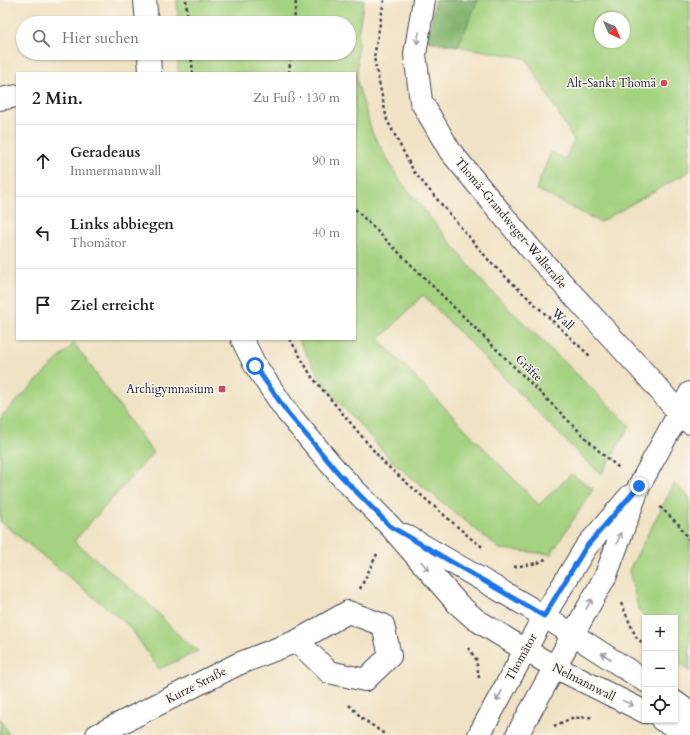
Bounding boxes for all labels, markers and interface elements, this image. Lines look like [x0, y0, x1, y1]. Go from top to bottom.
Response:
north arrow [594, 12, 630, 48]
search box [16, 16, 356, 60]
icon: search [30, 27, 52, 49]
text: Hier suchen [62, 28, 139, 48]
one-way arrow [413, 32, 421, 45]
place label: Alt-Sankt Thomä [567, 75, 657, 91]
marker: Alt-Sankt Thomä [659, 78, 669, 88]
text: 2 Min. [32, 87, 83, 110]
text: Zu Fuß · 130 m [253, 89, 340, 107]
text: Geradeaus [70, 142, 140, 162]
icon: ahead [32, 150, 54, 172]
text: 90 m [312, 152, 340, 170]
street label: Thomä-Grandweger-Wallstraße [451, 154, 571, 292]
text: Immermannwall [70, 162, 161, 180]
text: Links abbiegen [70, 214, 174, 234]
icon: left [32, 222, 54, 244]
text: 40 m [312, 224, 340, 242]
text: Thomätor [70, 234, 126, 252]
icon: arrive [32, 294, 54, 316]
text: Ziel erreicht [70, 295, 154, 315]
street label: Wall [548, 304, 577, 333]
street label: Gräfte [512, 351, 546, 385]
route start [246, 357, 264, 375]
place label: Archigymnasium [126, 381, 215, 397]
marker: Archigymnasium [217, 384, 227, 394]
route end [630, 477, 648, 495]
one-way arrow [616, 533, 624, 545]
one-way arrow [420, 561, 430, 571]
one-way arrow [586, 599, 594, 611]
map controls [642, 615, 678, 723]
button: + [642, 615, 678, 651]
street label: Thomätor [501, 630, 541, 684]
one-way arrow [600, 651, 612, 659]
button: − [642, 651, 678, 687]
street label: Nelmannwall [550, 659, 618, 705]
street label: Kurze Straße [163, 663, 229, 707]
button: locate [642, 687, 678, 723]
one-way arrow [494, 690, 502, 702]
one-way arrow [621, 700, 633, 707]

